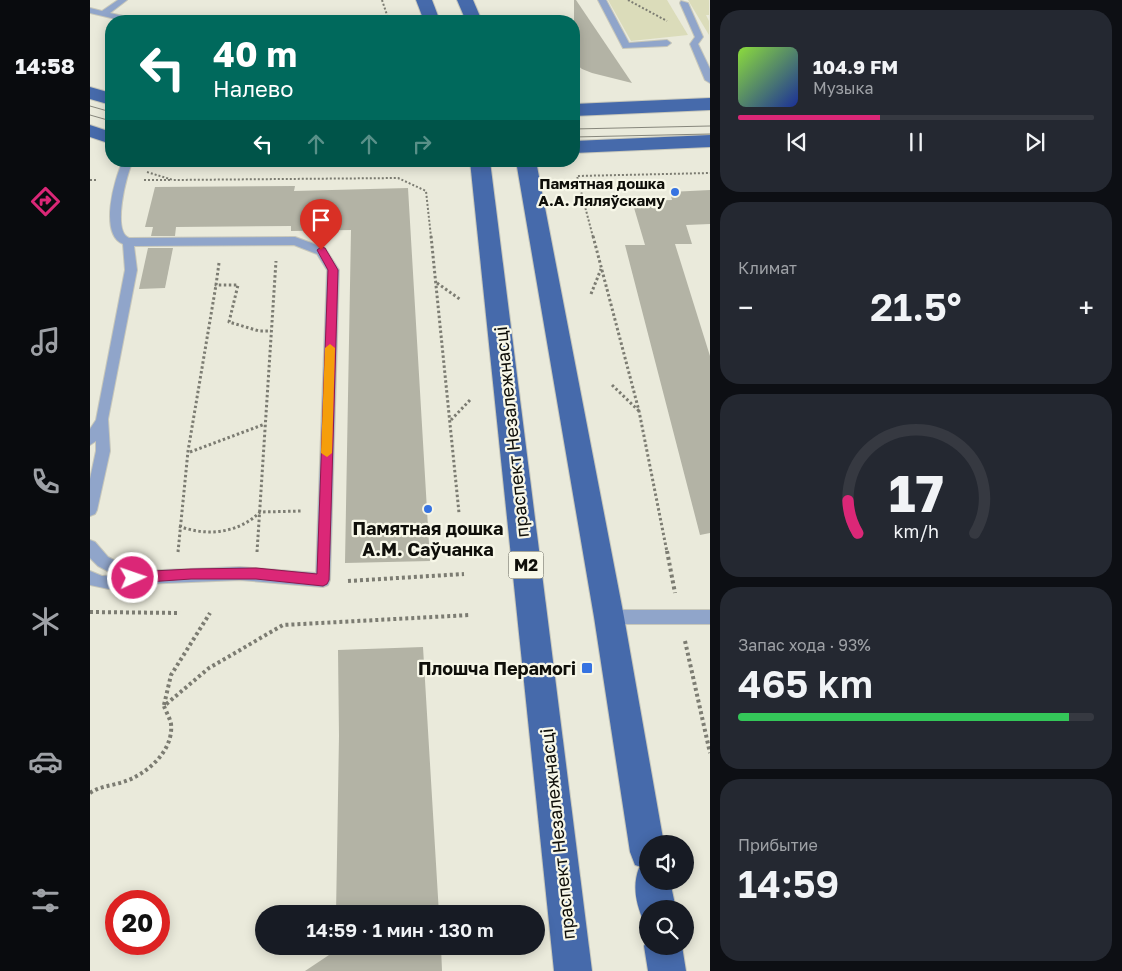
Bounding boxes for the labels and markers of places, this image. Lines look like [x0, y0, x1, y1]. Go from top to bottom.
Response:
place label: Памятная дошка А.А. Ляляўскаму [538, 174, 665, 209]
marker: Памятная дошка А.А. Ляляўскаму [669, 186, 681, 198]
pin [300, 199, 342, 250]
marker: Памятная дошка А.М. Саўчанка [422, 503, 434, 515]
place label: Памятная дошка А.М. Саўчанка [352, 517, 504, 560]
place label: Плошча Перамогі [418, 657, 576, 679]
marker: Плошча Перамогі [580, 661, 594, 675]

